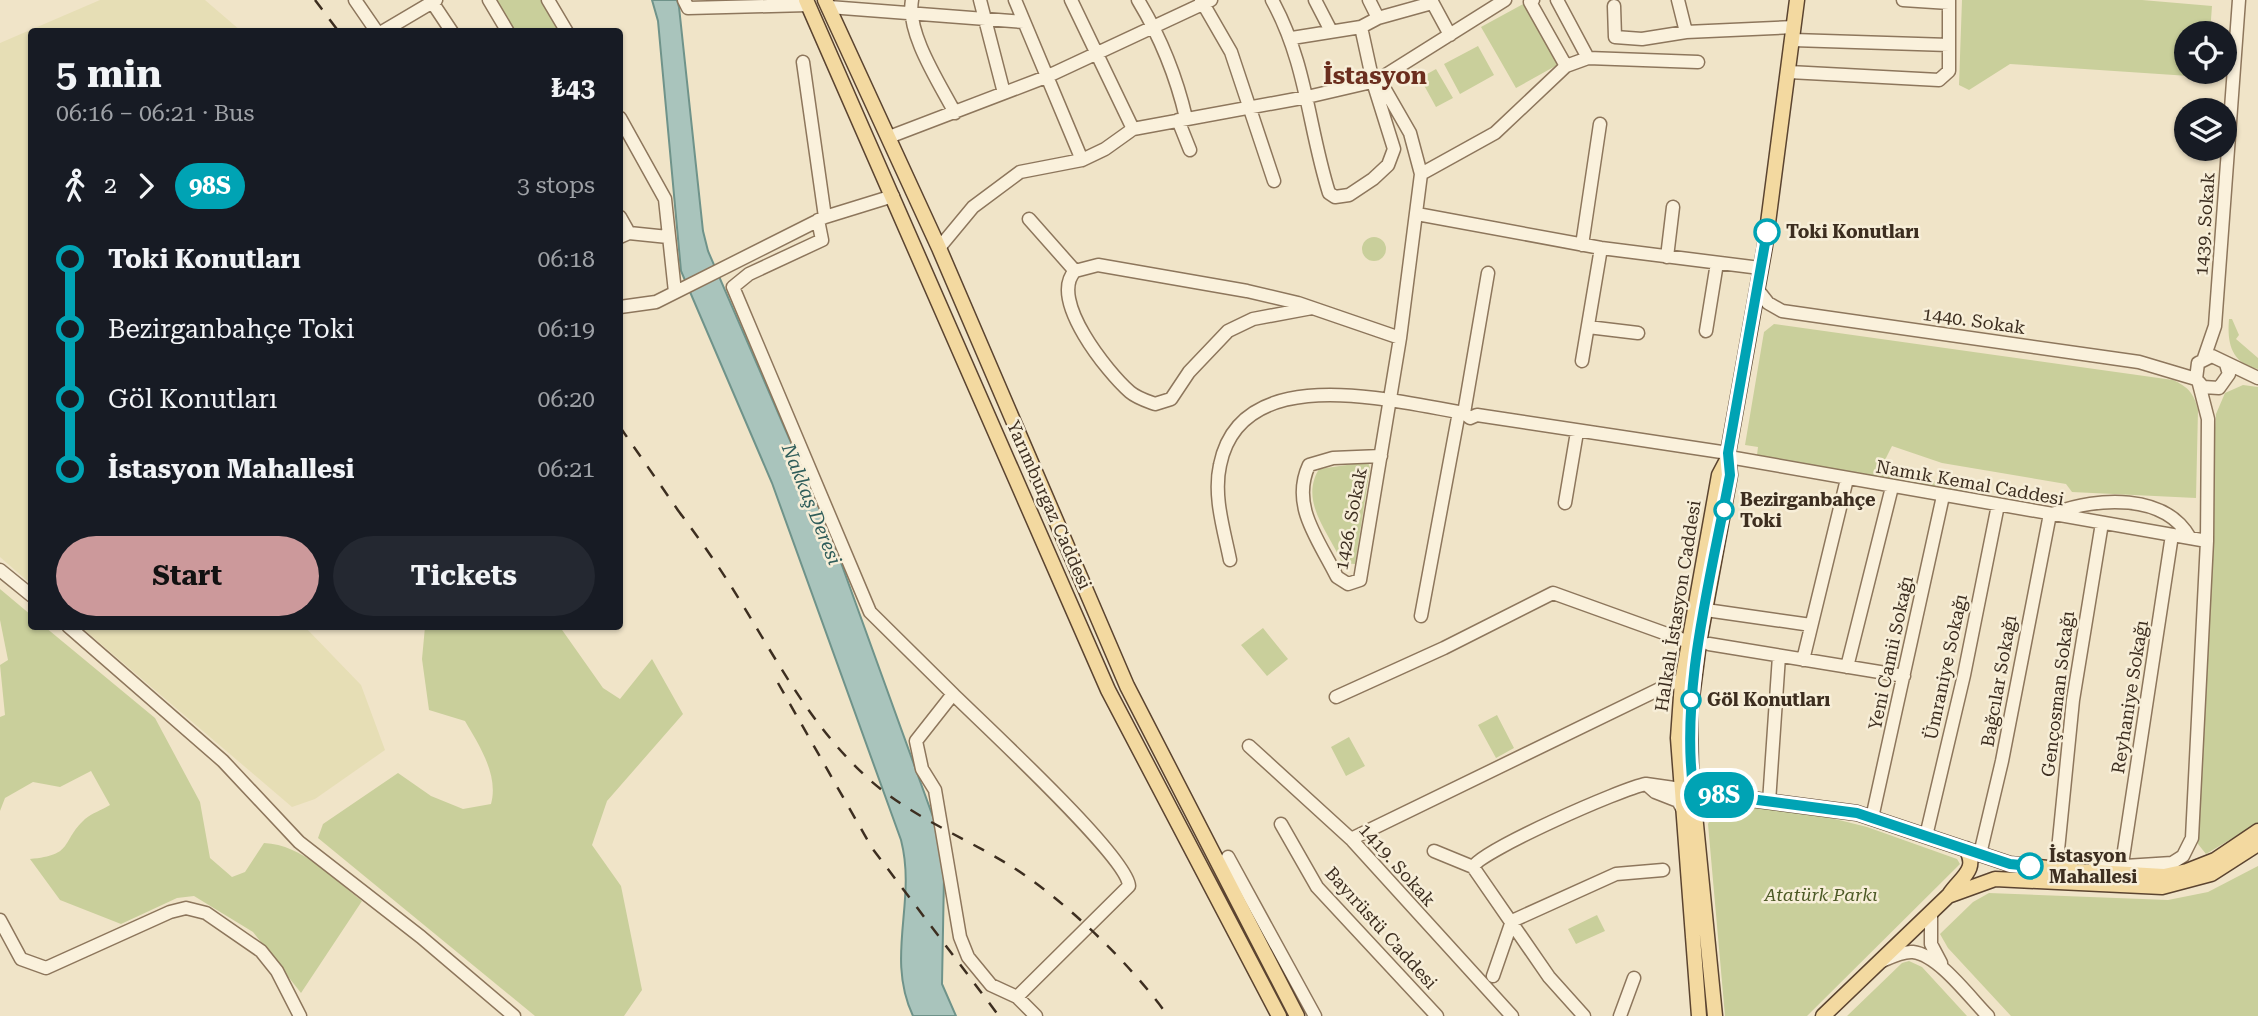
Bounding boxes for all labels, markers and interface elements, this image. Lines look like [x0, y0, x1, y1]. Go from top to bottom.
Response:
map controls [2174, 21, 2237, 161]
button: locate [2174, 21, 2237, 84]
text: 5 min [56, 52, 162, 96]
district label: İstasyon [1323, 61, 1427, 90]
text: ₺43 [551, 73, 595, 103]
button: layers [2174, 98, 2237, 161]
text: 06:16 – 06:21 · Bus [56, 100, 254, 127]
icon: walk [56, 167, 94, 205]
icon: forward [127, 167, 165, 205]
street label: 1439. Sokak [2190, 171, 2219, 277]
text: 2 [104, 172, 117, 199]
text: 98S [189, 172, 231, 200]
text: 3 stops [517, 172, 595, 199]
marker: Toki Konutları [1754, 219, 1780, 245]
place label: Toki Konutları [1786, 221, 1919, 242]
text: Toki Konutları [108, 244, 301, 274]
text: 06:18 [538, 246, 595, 273]
street label: 1440. Sokak [1921, 303, 2027, 338]
text: Bezirganbahçe Toki [108, 314, 355, 344]
text: 06:19 [538, 316, 595, 343]
text: Göl Konutları [108, 384, 277, 414]
text: 06:20 [538, 386, 595, 413]
street label: Yarımburgaz Caddesi [1003, 417, 1096, 593]
water label: Nakkaş Deresi [776, 439, 846, 568]
text: İstasyon Mahallesi [108, 454, 354, 484]
text: 06:21 [538, 456, 595, 483]
street label: Namık Kemal Caddesi [1874, 456, 2066, 509]
street label: 1426. Sokak [1330, 466, 1371, 572]
place label: Bezirganbahçe Toki [1740, 489, 1876, 531]
street label: Halkalı İstasyon Caddesi [1650, 498, 1705, 713]
marker: Bezirganbahçe Toki [1714, 500, 1734, 520]
button: Start [56, 536, 319, 616]
button: Tickets [333, 536, 595, 616]
street label: Yeni Camii Sokağı [1864, 574, 1917, 732]
street label: Ümraniye Sokağı [1920, 592, 1971, 742]
street label: Gençosman Sokağı [2037, 610, 2078, 778]
street label: Bağcılar Sokağı [1977, 613, 2020, 749]
street label: Reyhaniye Sokağı [2107, 618, 2152, 775]
place label: Göl Konutları [1707, 689, 1830, 710]
marker: Göl Konutları [1681, 690, 1701, 710]
line badge: 98S [1679, 772, 1759, 818]
text: 98S [1698, 781, 1740, 809]
street label: 1419. Sokak [1355, 819, 1440, 910]
place label: İstasyon Mahallesi [2049, 844, 2137, 887]
marker: İstasyon Mahallesi [2017, 853, 2043, 879]
street label: Bayırüstü Caddesi [1321, 862, 1442, 993]
park label: Atatürk Parkı [1763, 884, 1878, 905]

